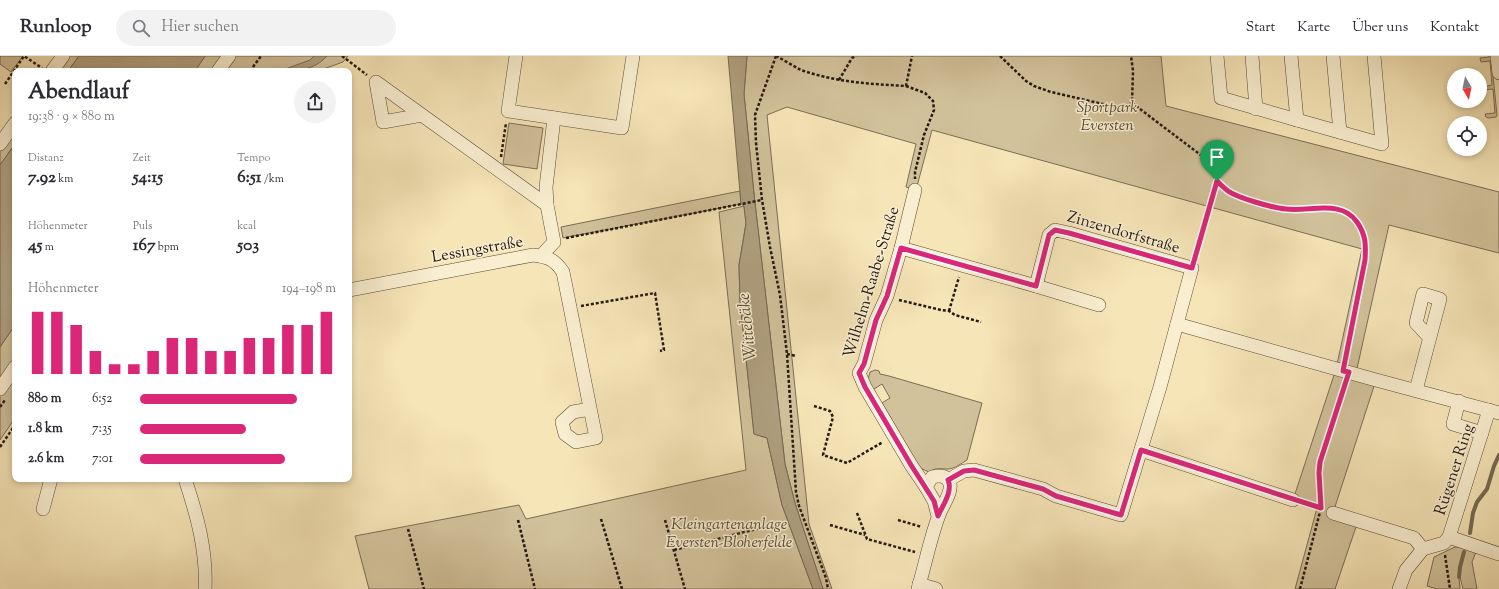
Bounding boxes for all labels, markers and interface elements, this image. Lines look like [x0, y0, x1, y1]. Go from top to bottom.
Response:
search box [116, 10, 396, 46]
text: Runloop [20, 14, 92, 41]
icon: search [130, 17, 152, 39]
text: Hier suchen [162, 17, 239, 38]
text: Start [1246, 18, 1275, 38]
text: Karte [1297, 18, 1330, 38]
text: Über uns [1352, 18, 1408, 38]
text: Kontakt [1430, 18, 1479, 38]
north arrow [1447, 68, 1487, 108]
map controls [1447, 68, 1487, 156]
text: Abendlauf [28, 77, 129, 109]
button: share [294, 81, 336, 123]
park label: Sportpark Eversten [1076, 97, 1138, 138]
text: 19:38 · 9 × 880 m [28, 108, 115, 126]
button: locate [1447, 116, 1487, 156]
pin [1200, 140, 1234, 181]
icon: arrive [1206, 146, 1228, 168]
text: Distanz [28, 150, 64, 166]
text: Zeit [133, 150, 151, 166]
text: Tempo [237, 150, 270, 166]
text: 7.92 [28, 166, 56, 190]
text: 54:15 [133, 166, 163, 190]
text: 6:51 [237, 166, 262, 190]
text: km [56, 171, 73, 187]
text: /km [262, 171, 284, 187]
street label: Wilhelm-Raabe-Straße [838, 204, 906, 361]
street label: Zinzendorfstraße [1064, 206, 1182, 260]
text: Höhenmeter [28, 218, 88, 234]
text: Puls [133, 218, 152, 234]
text: kcal [237, 218, 256, 234]
street label: Lessingstraße [430, 231, 525, 270]
text: 45 [28, 234, 42, 258]
text: 167 [133, 234, 155, 258]
text: 503 [237, 234, 259, 258]
text: m [42, 239, 54, 255]
text: bpm [155, 239, 179, 255]
text: Höhenmeter [28, 280, 99, 298]
text: 194–198 m [282, 280, 336, 298]
water label: Wittebäke [732, 292, 763, 362]
text: 880 m [28, 390, 61, 408]
text: 6:52 [92, 390, 112, 408]
text: 1.8 km [28, 420, 63, 438]
text: 7:35 [92, 420, 112, 438]
street label: Rügener Ring [1430, 421, 1481, 518]
text: 2.6 km [28, 450, 64, 468]
text: 7:01 [92, 450, 113, 468]
park label: Kleingartenanlage Eversten-Bloherfelde [666, 514, 792, 555]

